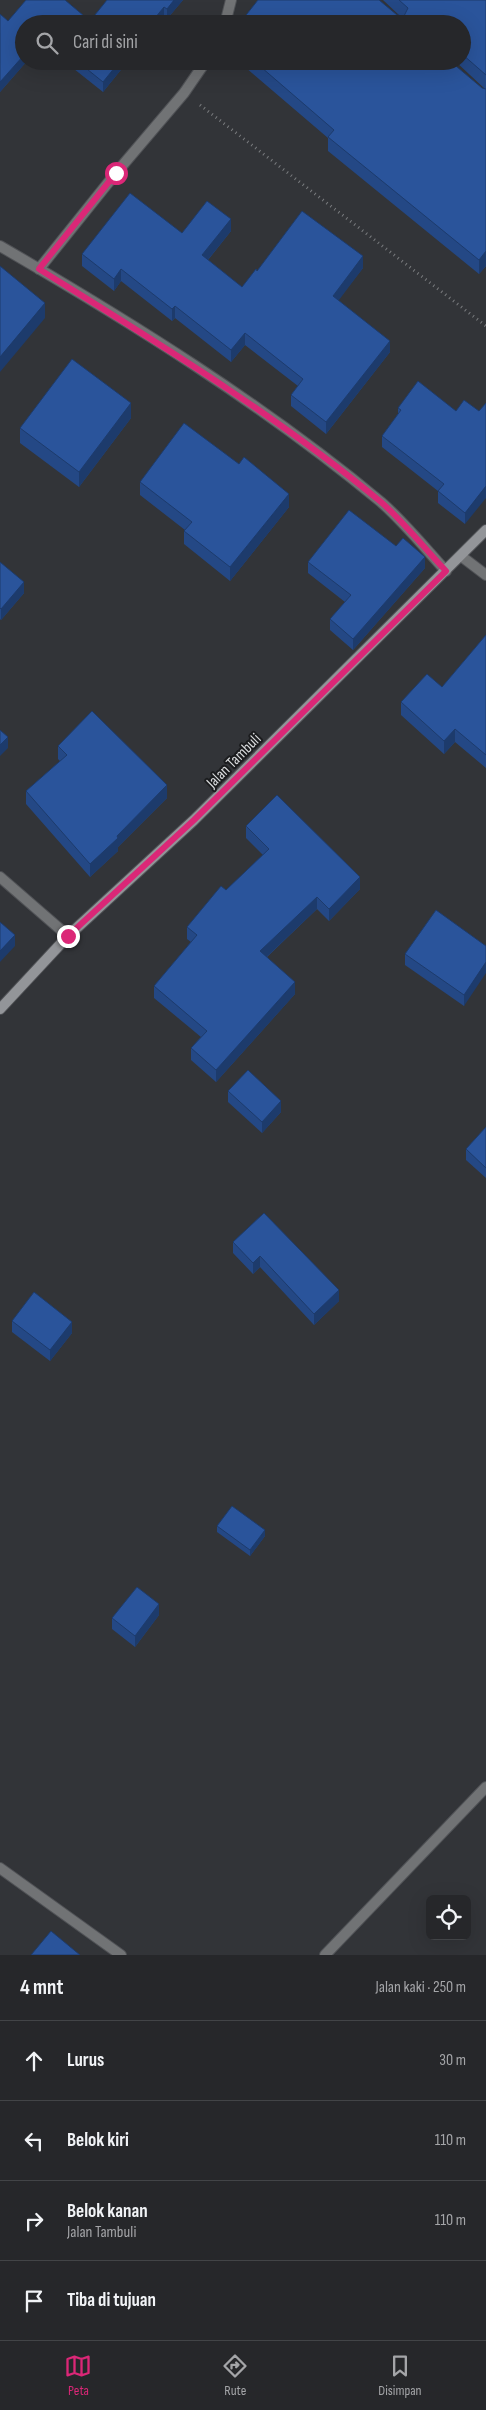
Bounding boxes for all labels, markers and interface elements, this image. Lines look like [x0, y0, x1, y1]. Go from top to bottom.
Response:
search box [15, 15, 471, 70]
icon: search [33, 29, 61, 57]
text: Cari di sini [73, 31, 138, 54]
route start [105, 162, 128, 185]
street label: Jalan Tambuli [202, 730, 265, 793]
route end [57, 925, 80, 948]
map controls [426, 1895, 471, 1940]
button: locate [426, 1895, 471, 1940]
text: 4 mnt [20, 1975, 63, 2000]
text: Jalan kaki · 250 m [375, 1978, 466, 1997]
icon: ahead [20, 2047, 48, 2075]
text: Lurus [67, 2049, 104, 2072]
text: 30 m [439, 2051, 466, 2070]
icon: left [20, 2127, 48, 2155]
text: Belok kiri [67, 2129, 129, 2152]
text: 110 m [435, 2131, 466, 2150]
text: Belok kanan [67, 2200, 148, 2223]
icon: right [20, 2207, 48, 2235]
text: 110 m [435, 2211, 466, 2230]
text: Jalan Tambuli [67, 2223, 136, 2242]
icon: arrive [20, 2287, 48, 2315]
text: Tiba di tujuan [67, 2289, 156, 2312]
tab: Peta [64, 2352, 92, 2399]
tab: Rute [221, 2352, 249, 2399]
tab: Disimpan [378, 2352, 422, 2399]

